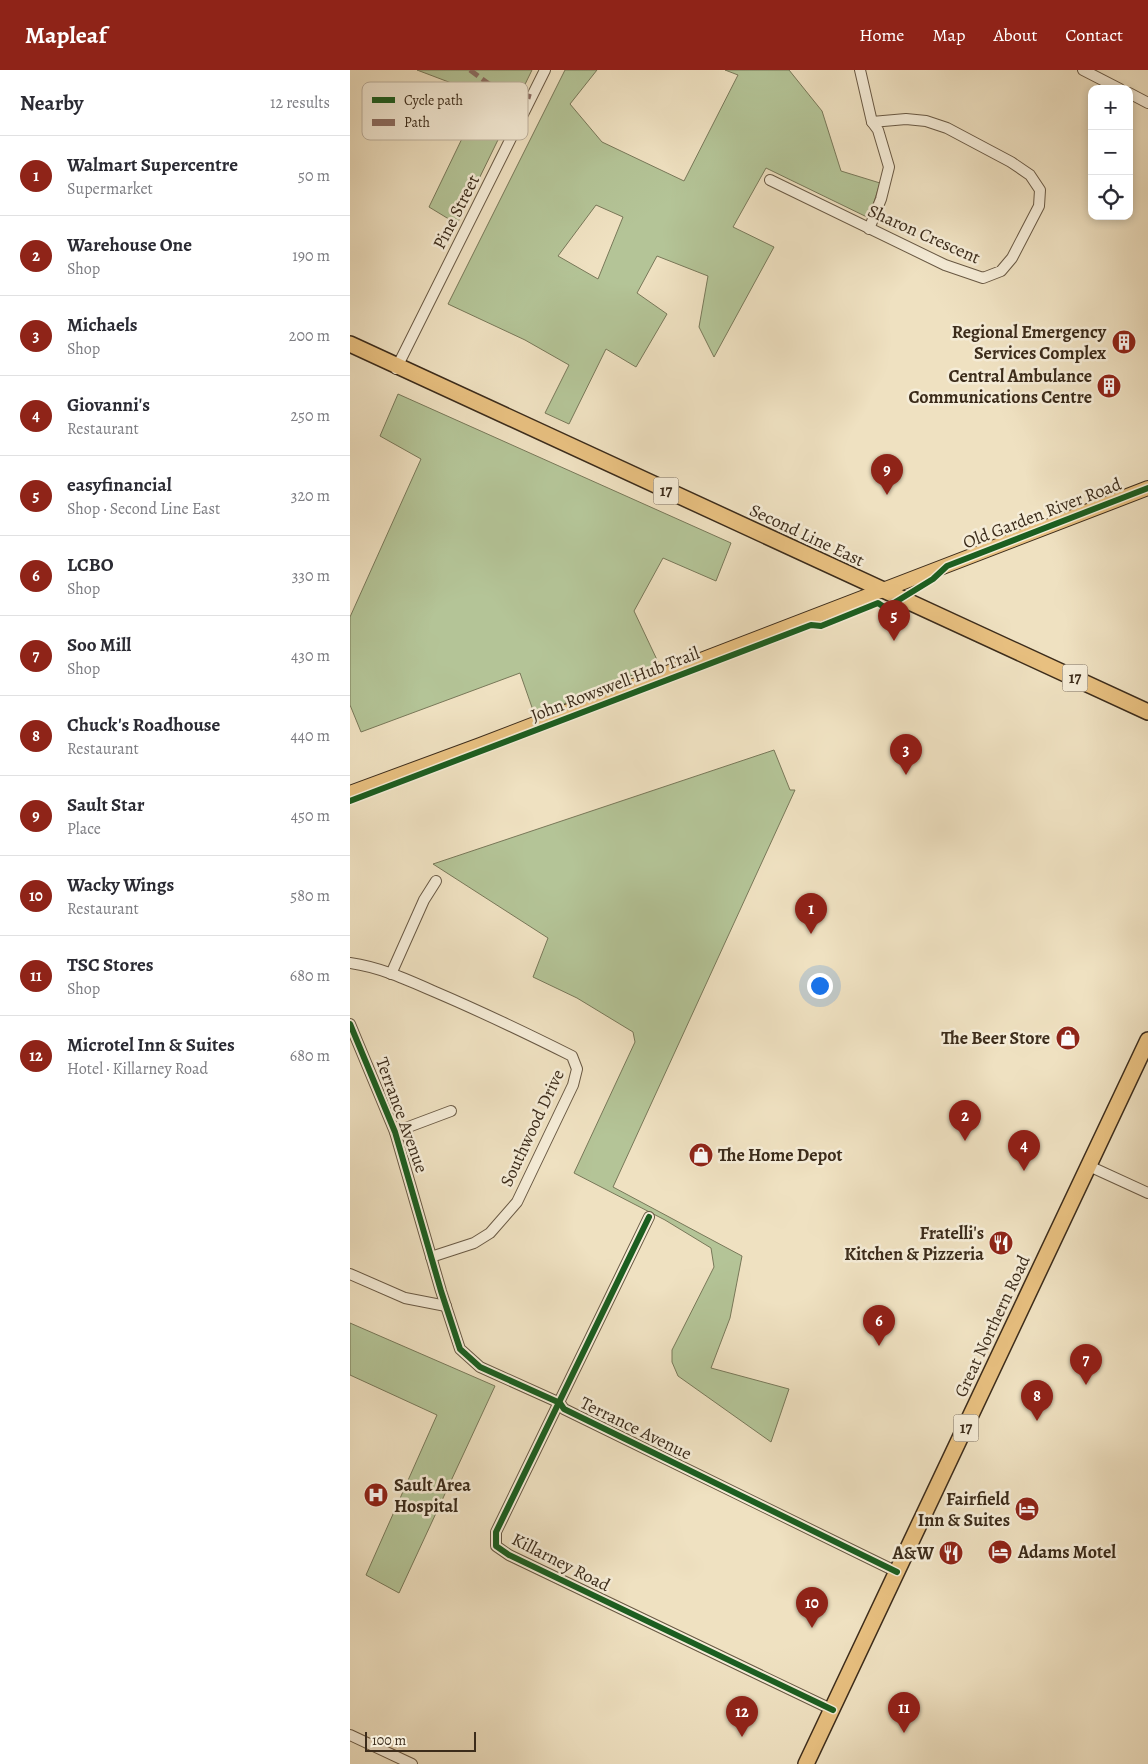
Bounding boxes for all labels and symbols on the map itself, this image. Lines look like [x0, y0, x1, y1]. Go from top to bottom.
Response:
legend [362, 82, 528, 140]
text: Cycle path [404, 91, 464, 110]
text: Path [404, 113, 431, 132]
street label: Pine Street [427, 171, 485, 253]
street label: Sharon Crescent [864, 199, 984, 270]
place label: Regional Emergency Services Complex [952, 320, 1107, 365]
building icon: Regional Emergency Services Complex [1111, 329, 1137, 355]
place label: Central Ambulance Communications Centre [908, 364, 1092, 409]
building icon: Central Ambulance Communications Centre [1096, 373, 1122, 399]
pin: 9 [871, 454, 903, 495]
street label: Old Garden River Road [959, 472, 1125, 554]
road number: 17 [654, 478, 678, 504]
street label: Second Line East [746, 498, 868, 572]
pin: 5 [878, 600, 910, 641]
street label: John Rowswell Hub Trail [527, 641, 703, 727]
road number: 17 [1062, 664, 1088, 692]
pin: 3 [890, 734, 922, 775]
pin: 1 [795, 893, 827, 934]
your location [807, 973, 833, 999]
shop icon: The Beer Store [1055, 1025, 1081, 1051]
place label: The Beer Store [941, 1026, 1050, 1050]
street label: Terrance Avenue [370, 1054, 434, 1176]
street label: Southwood Drive [494, 1065, 570, 1191]
pin: 2 [949, 1100, 981, 1141]
pin: 4 [1008, 1130, 1040, 1171]
shop icon: The Home Depot [688, 1142, 714, 1168]
place label: The Home Depot [718, 1143, 843, 1167]
place label: Fratelli's Kitchen & Pizzeria [844, 1221, 984, 1266]
restaurant icon: Fratelli's Kitchen & Pizzeria [988, 1230, 1014, 1256]
street label: Great Northern Road [949, 1251, 1036, 1401]
pin: 6 [863, 1305, 895, 1346]
pin: 7 [1070, 1344, 1102, 1385]
pin: 8 [1021, 1380, 1053, 1421]
street label: Terrance Avenue [576, 1391, 696, 1465]
road number: 17 [954, 1415, 978, 1442]
place label: Sault Area Hospital [394, 1473, 471, 1518]
hospital icon: Sault Area Hospital [363, 1482, 389, 1508]
place label: Fairfield Inn & Suites [918, 1487, 1010, 1532]
hotel icon: Fairfield Inn & Suites [1014, 1496, 1040, 1522]
street label: Killarney Road [508, 1527, 615, 1597]
hotel icon: Adams Motel [987, 1539, 1013, 1565]
restaurant icon: A&W [938, 1540, 964, 1566]
place label: Adams Motel [1017, 1540, 1116, 1564]
place label: A&W [892, 1541, 935, 1565]
pin: 10 [796, 1587, 828, 1628]
pin: 11 [888, 1692, 920, 1733]
pin: 12 [726, 1696, 758, 1737]
scale bar [365, 1729, 476, 1752]

